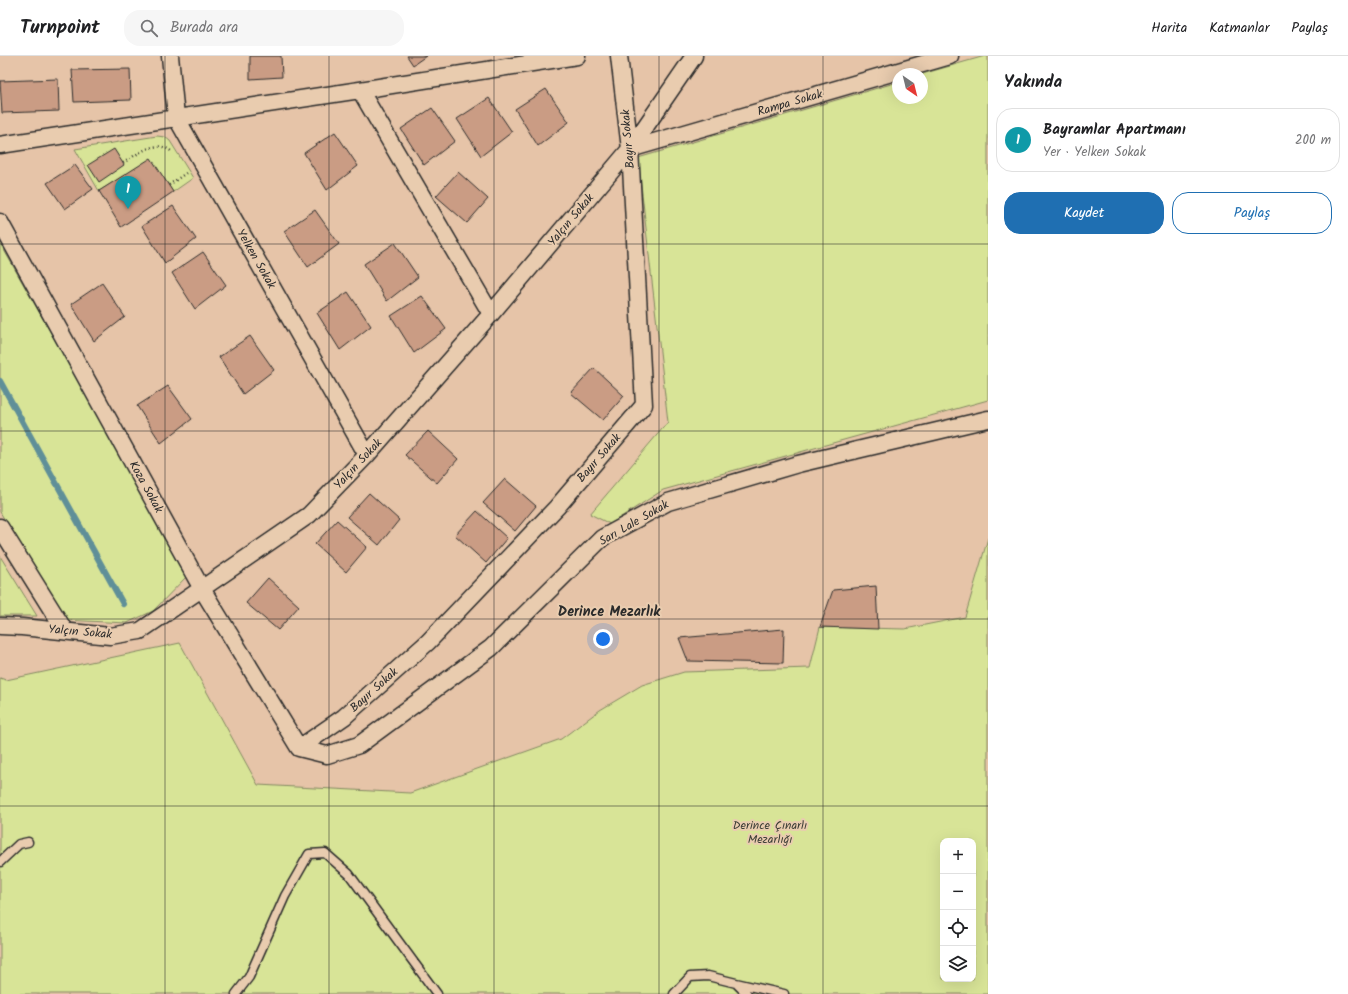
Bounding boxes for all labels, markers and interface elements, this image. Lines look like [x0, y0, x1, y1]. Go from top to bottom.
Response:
search box [124, 10, 404, 46]
text: Turnpoint [20, 13, 100, 43]
text: Burada ara [170, 16, 238, 40]
icon: search [138, 17, 160, 39]
text: Harita [1151, 17, 1187, 39]
text: Katmanlar [1209, 17, 1269, 39]
text: Paylaş [1291, 17, 1328, 39]
north arrow [892, 68, 928, 104]
text: Yakında [1004, 69, 1062, 96]
street label: Rampa Sokak [755, 85, 825, 121]
street label: Bayır Sokak [616, 108, 640, 169]
text: Bayramlar Apartmanı [1043, 118, 1186, 142]
text: 1 [1016, 130, 1020, 151]
text: 200 m [1295, 130, 1331, 151]
text: Yer · Yelken Sokak [1043, 142, 1146, 163]
pin: 1 [115, 176, 141, 209]
street label: Yalçın Sokak [543, 189, 599, 251]
button: Kaydet [1004, 192, 1164, 234]
button: Paylaş [1172, 192, 1332, 234]
street label: Yelken Sokak [231, 226, 281, 293]
street label: Bayır Sokak [572, 429, 626, 487]
street label: Yalçın Sokak [329, 434, 387, 494]
street label: Koza Sokak [124, 457, 168, 517]
street label: Sarı Lale Sokak [596, 495, 673, 551]
district label: Derince Mezarlık [558, 601, 661, 623]
street label: Yalçın Sokak [47, 620, 113, 644]
your location [593, 629, 613, 649]
street label: Bayır Sokak [346, 663, 403, 717]
park label: Derince Çınarlı Mezarlığı [733, 816, 807, 849]
map controls [940, 838, 976, 982]
button: + [940, 838, 976, 874]
button: − [940, 874, 976, 910]
button: locate [940, 910, 976, 946]
button: layers [940, 946, 976, 982]

